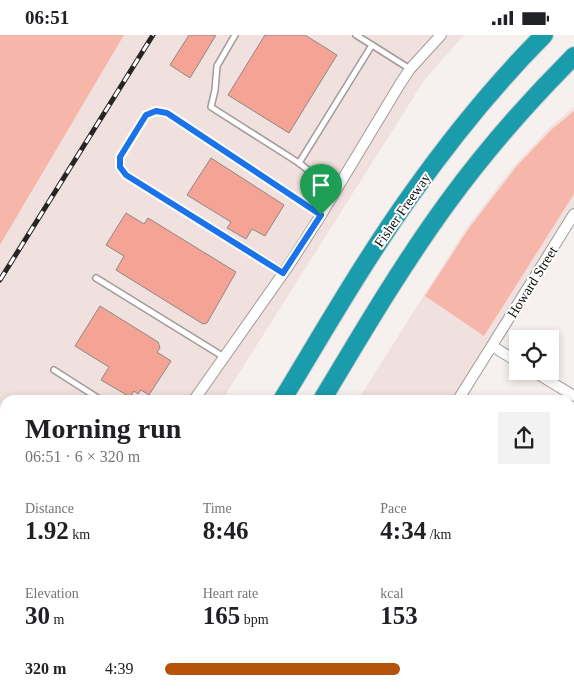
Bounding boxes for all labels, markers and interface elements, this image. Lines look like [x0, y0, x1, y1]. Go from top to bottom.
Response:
text: 06:51 [25, 7, 69, 28]
pin [300, 164, 342, 215]
street label: Fisher Freeway [371, 170, 433, 250]
icon: arrive [307, 171, 335, 199]
street label: Howard Street [505, 244, 560, 321]
map controls [509, 330, 559, 380]
button: locate [509, 330, 559, 380]
button: share [498, 412, 550, 464]
text: Morning run [25, 413, 181, 444]
text: 06:51 · 6 × 320 m [25, 448, 140, 465]
text: Distance [25, 501, 74, 516]
text: Time [203, 501, 232, 516]
text: Pace [380, 501, 407, 516]
text: 1.92 [25, 517, 69, 544]
text: 8:46 [203, 517, 248, 544]
text: 4:34 [380, 517, 426, 544]
text: km [69, 527, 90, 542]
text: /km [426, 527, 451, 542]
text: Elevation [25, 586, 79, 601]
text: Heart rate [203, 586, 258, 601]
text: kcal [380, 586, 404, 601]
text: 30 [25, 602, 50, 629]
text: 165 [203, 602, 240, 629]
text: 153 [380, 602, 418, 629]
text: m [50, 612, 64, 627]
text: bpm [240, 612, 269, 627]
text: 320 m [25, 660, 66, 677]
text: 4:39 [105, 660, 133, 677]

